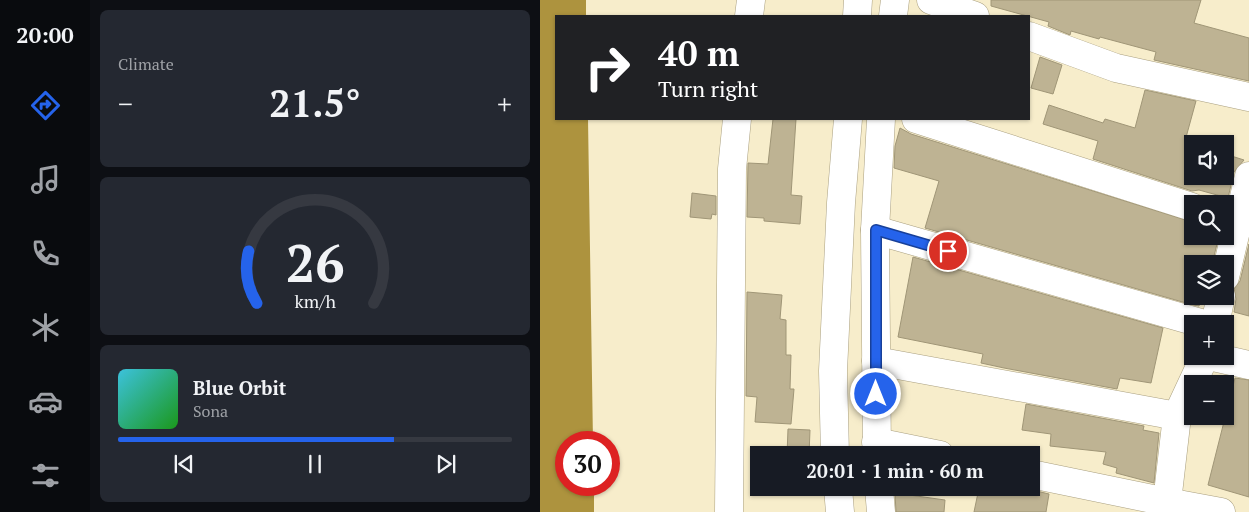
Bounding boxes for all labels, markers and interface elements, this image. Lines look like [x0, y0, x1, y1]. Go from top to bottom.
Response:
text: 20:00 [16, 20, 74, 49]
text: 40 m [658, 30, 739, 76]
icon: right [575, 35, 640, 100]
text: Climate [118, 53, 174, 75]
text: Turn right [658, 74, 758, 103]
text: 21.5° [269, 78, 361, 128]
text: − [118, 85, 133, 122]
text: + [497, 85, 512, 122]
icon: directions [28, 88, 63, 123]
map controls [1184, 135, 1234, 425]
button: sound [1184, 135, 1234, 185]
icon: music [28, 162, 63, 197]
button: search [1184, 195, 1234, 245]
text: 26 [286, 228, 344, 297]
pin [927, 230, 969, 272]
icon: phone [28, 236, 63, 271]
icon: arrive [934, 237, 962, 265]
button: layers [1184, 255, 1234, 305]
text: km/h [294, 289, 336, 313]
icon: climate [28, 310, 63, 345]
button: + [1184, 315, 1234, 365]
position arrow [849, 367, 901, 419]
text: Blue Orbit [193, 375, 286, 400]
button: − [1184, 375, 1234, 425]
icon: car [28, 384, 63, 419]
text: Sona [193, 400, 228, 422]
speed limit sign: 30 [555, 431, 620, 496]
icon: previous [170, 450, 198, 478]
icon: pause [301, 450, 329, 478]
icon: next [432, 450, 460, 478]
icon: filters [28, 458, 63, 493]
text: 20:01 · 1 min · 60 m [806, 458, 984, 483]

